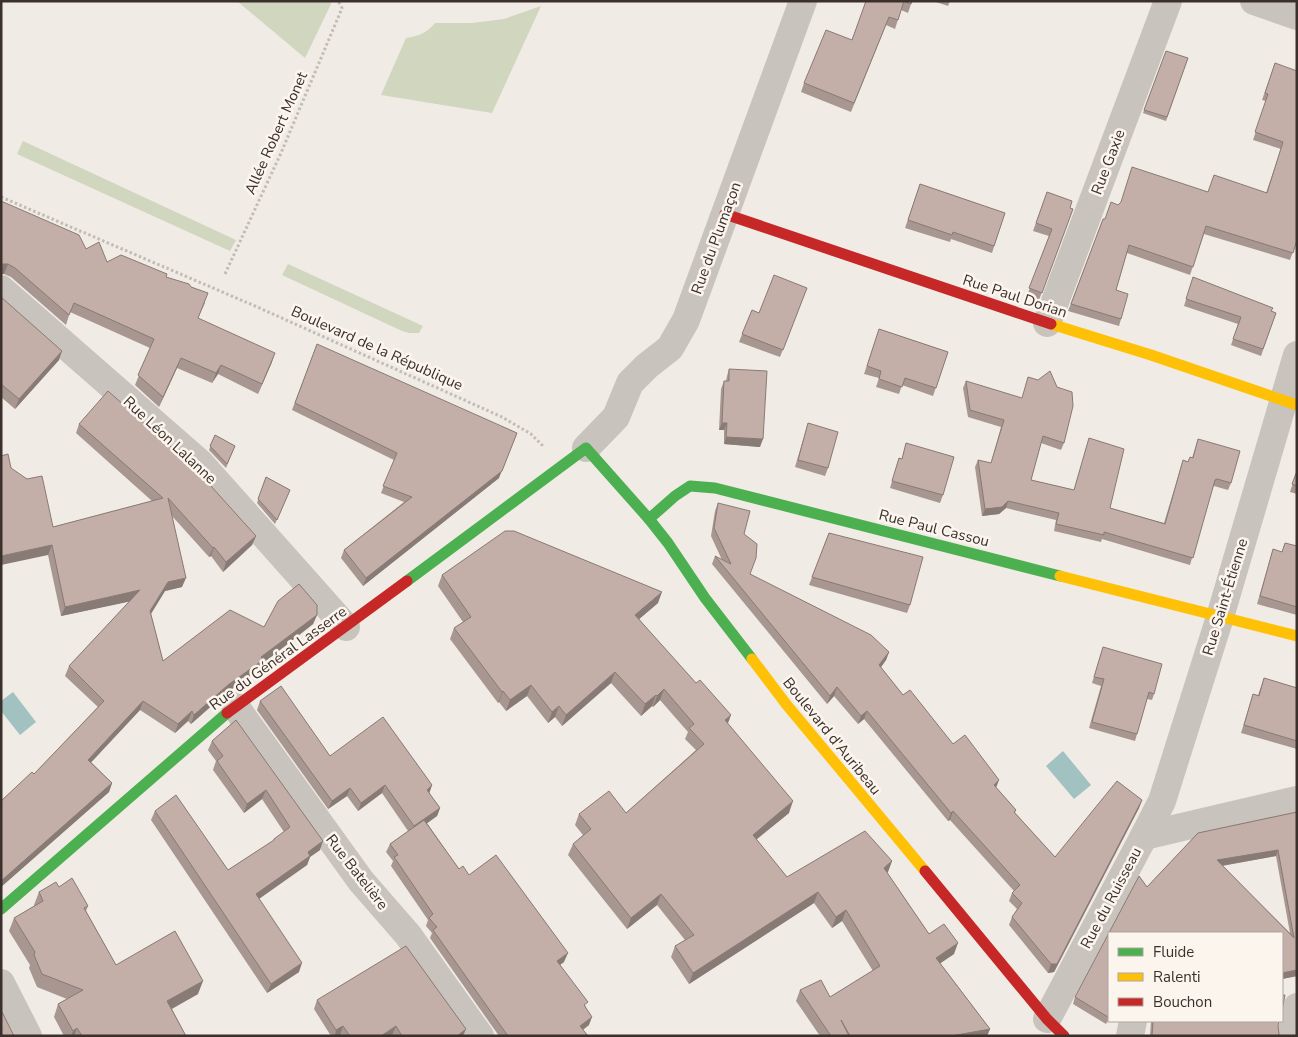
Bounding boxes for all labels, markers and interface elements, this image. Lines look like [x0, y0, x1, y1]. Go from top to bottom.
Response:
street label: Allée Robert Monet [240, 68, 312, 197]
street label: Rue Gaxie [1086, 126, 1130, 198]
street label: Rue du Plumaçon [686, 179, 746, 297]
street label: Rue Paul Dorian [960, 270, 1070, 322]
street label: Boulevard de la République [288, 301, 466, 395]
street label: Rue Léon Lalanne [119, 392, 221, 488]
street label: Rue Paul Cassou [877, 505, 991, 551]
street label: Rue Saint-Étienne [1198, 536, 1252, 658]
street label: Rue du Général Lasserre [205, 601, 351, 715]
street label: Boulevard d'Auribeau [778, 673, 886, 799]
street label: Rue Batelière [321, 830, 393, 914]
street label: Rue du Ruisseau [1076, 844, 1146, 952]
legend [1108, 932, 1283, 1022]
text: Fluide [1153, 942, 1194, 962]
text: Ralenti [1153, 967, 1201, 987]
text: Bouchon [1153, 992, 1212, 1012]

